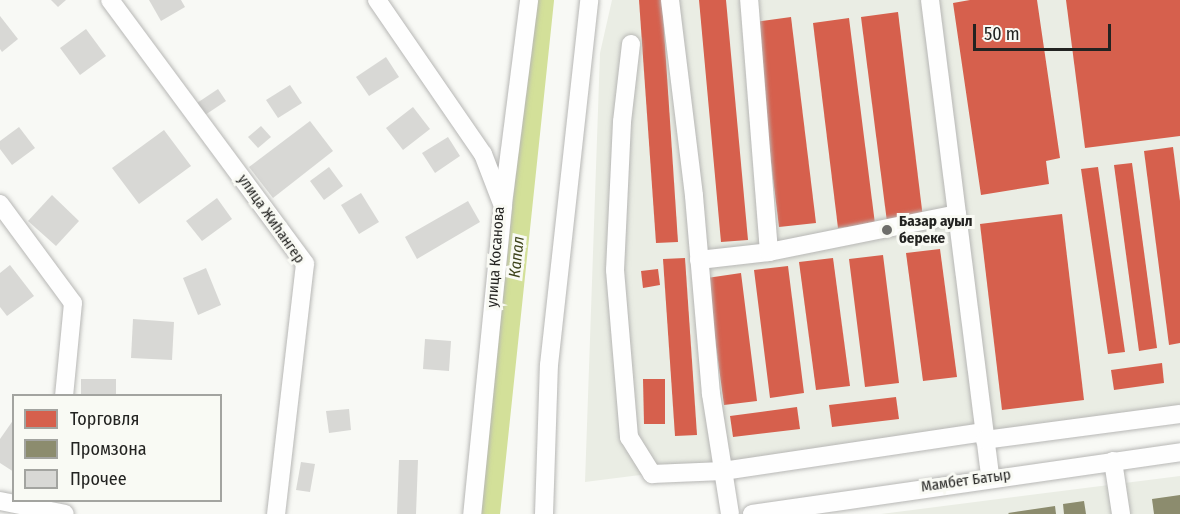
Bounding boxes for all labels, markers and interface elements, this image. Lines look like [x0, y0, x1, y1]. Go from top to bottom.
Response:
scale bar [976, 12, 1114, 50]
text: 50 m [984, 23, 1020, 45]
street label: улица Жиhангер [234, 171, 308, 267]
street label: улица Косанова [483, 206, 509, 308]
place label: Базар ауыл береке [899, 212, 972, 247]
marker: Базар ауыл береке [880, 223, 894, 237]
water label: Капал [505, 235, 529, 279]
legend [12, 394, 222, 502]
text: Торговля [70, 408, 139, 430]
text: Промзона [70, 438, 147, 460]
street label: Мамбет Батыр [920, 466, 1012, 496]
text: Прочее [70, 468, 127, 490]

